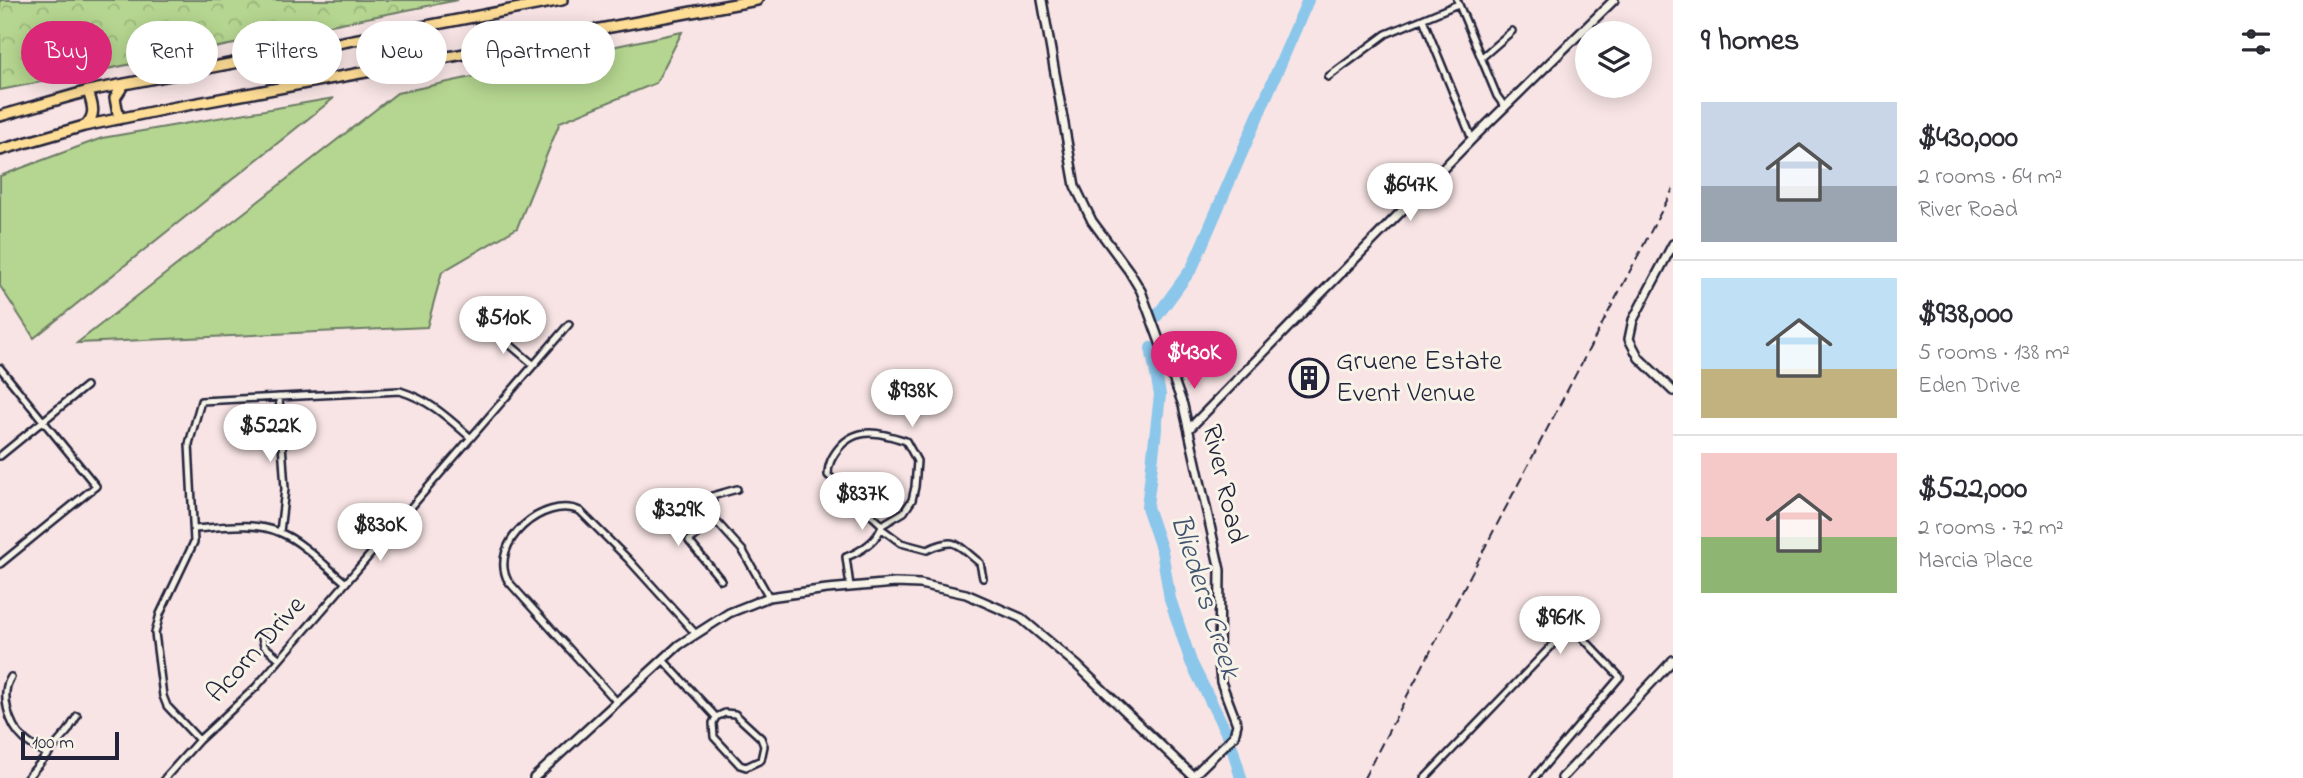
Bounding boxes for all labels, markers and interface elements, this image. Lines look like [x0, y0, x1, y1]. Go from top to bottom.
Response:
text: 9 homes [1701, 20, 1799, 64]
chip: Buy [21, 21, 112, 84]
chip: Rent [126, 21, 218, 84]
chip: Filters [232, 21, 342, 84]
chip: New [356, 21, 447, 84]
chip: Apartment [461, 21, 615, 84]
map controls [1575, 21, 1652, 98]
button: layers [1575, 21, 1652, 98]
icon: filters [2237, 23, 2275, 61]
text: $430,000 [1918, 117, 2018, 161]
icon: home [1757, 130, 1841, 214]
text: 2 rooms · 64 m² [1918, 161, 2062, 194]
pin: $647K [1361, 164, 1459, 223]
text: $647K [1383, 169, 1437, 202]
text: River Road [1918, 194, 2018, 227]
text: $938,000 [1918, 293, 2013, 337]
pin: $510K [454, 296, 552, 356]
text: $510K [475, 302, 531, 335]
icon: home [1757, 306, 1841, 390]
pin: $430K [1145, 332, 1243, 391]
text: $430K [1167, 337, 1221, 370]
text: 5 rooms · 138 m² [1918, 337, 2070, 370]
place label: Gruene Estate Event Venue [1336, 342, 1502, 415]
building icon: Gruene Estate Event Venue [1288, 357, 1330, 399]
pin: $938K [863, 370, 961, 429]
text: Eden Drive [1918, 370, 2020, 403]
text: $938K [887, 375, 937, 408]
pin: $522K [221, 405, 319, 464]
text: $522K [239, 410, 301, 443]
street label: River Road [1189, 420, 1257, 548]
text: $522,000 [1918, 468, 2027, 512]
pin: $837K [813, 472, 911, 532]
text: $837K [836, 478, 888, 511]
icon: home [1757, 481, 1841, 565]
pin: $329K [629, 489, 727, 548]
text: $329K [652, 494, 704, 527]
pin: $830K [331, 504, 429, 563]
text: $830K [353, 509, 407, 542]
water label: Blieders Creek [1157, 509, 1252, 687]
text: 2 rooms · 72 m² [1918, 512, 2064, 545]
text: Marcia Place [1918, 545, 2033, 578]
street label: Acorn Drive [198, 587, 317, 713]
pin: $961K [1511, 596, 1609, 656]
text: $961K [1535, 602, 1585, 635]
scale bar [21, 729, 119, 761]
text: 100 m [32, 730, 74, 757]

